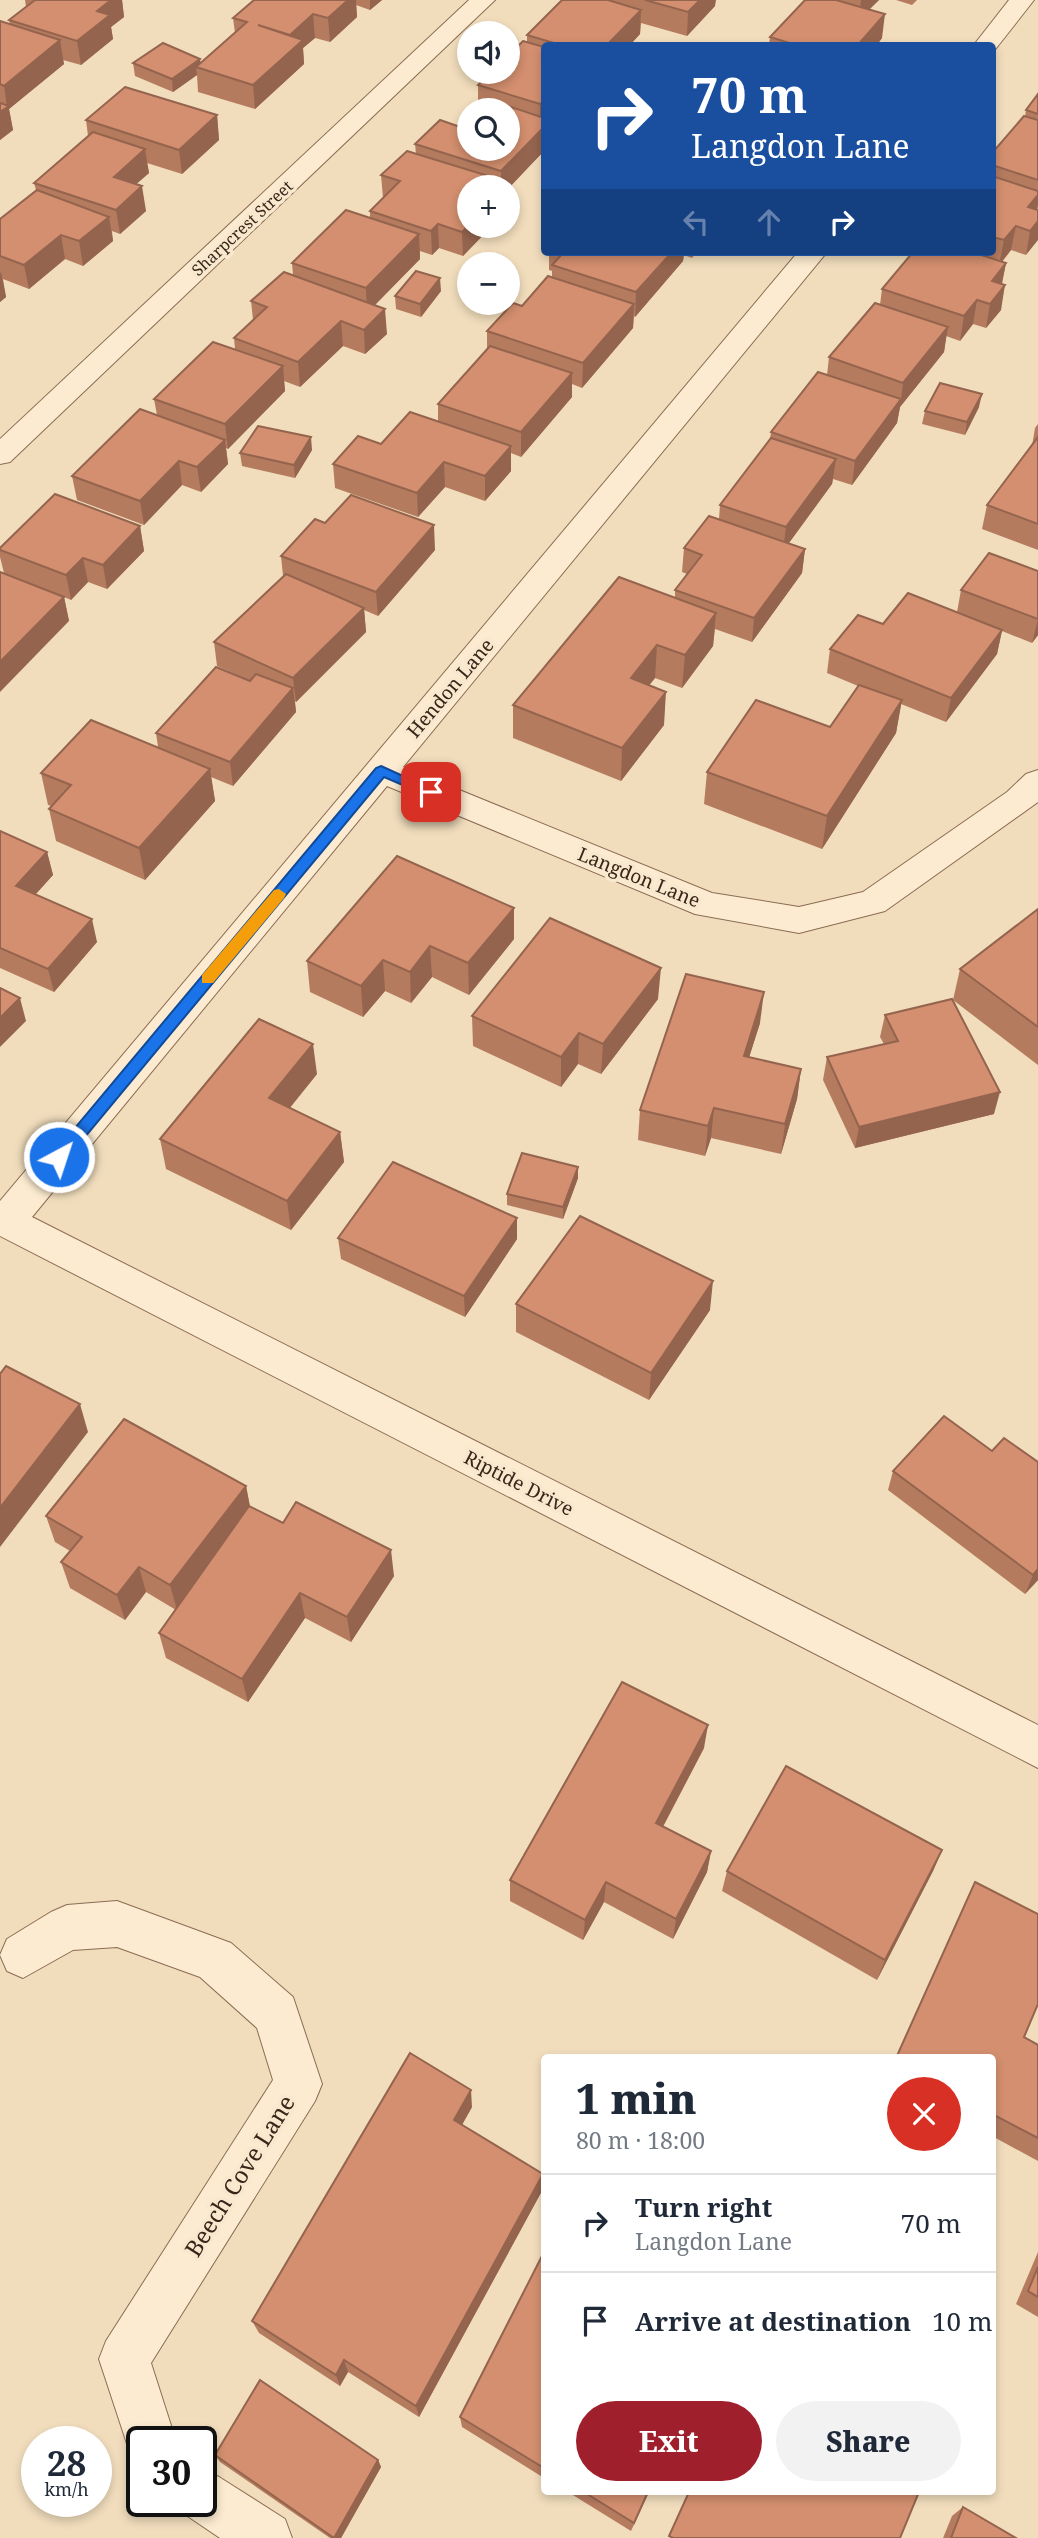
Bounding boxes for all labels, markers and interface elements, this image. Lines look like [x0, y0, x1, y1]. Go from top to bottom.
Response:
map controls [457, 21, 520, 315]
button: sound [457, 21, 520, 84]
text: 70 m [691, 61, 807, 127]
icon: right [576, 70, 667, 161]
button: search [457, 98, 520, 161]
text: Langdon Lane [691, 124, 910, 167]
street label: Sharpcrest Street [187, 175, 298, 281]
button: + [457, 175, 520, 238]
icon: left [677, 203, 715, 241]
icon: ahead [750, 203, 788, 241]
icon: right [823, 203, 861, 241]
button: − [457, 252, 520, 315]
street label: Hendon Lane [401, 633, 499, 743]
pin [401, 762, 461, 822]
icon: arrive [412, 773, 450, 811]
street label: Langdon Lane [574, 841, 704, 913]
position arrow [22, 1120, 96, 1194]
street label: Riptide Drive [460, 1444, 578, 1522]
text: 1 min [576, 2069, 697, 2126]
button: close [887, 2077, 961, 2151]
street label: Beech Cove Lane [177, 2089, 302, 2262]
text: 80 m · 18:00 [576, 2124, 705, 2156]
text: Turn right [635, 2189, 772, 2225]
icon: right [576, 2204, 614, 2242]
text: 70 m [901, 2205, 961, 2241]
text: Langdon Lane [635, 2225, 792, 2257]
icon: arrive [576, 2302, 614, 2340]
text: Arrive at destination [635, 2303, 911, 2339]
text: 10 m [932, 2303, 992, 2339]
button: Exit [576, 2401, 762, 2481]
button: Share [776, 2401, 961, 2481]
speed limit sign: 30 [126, 2426, 217, 2517]
text: 28 [47, 2439, 86, 2486]
text: km/h [44, 2477, 89, 2501]

